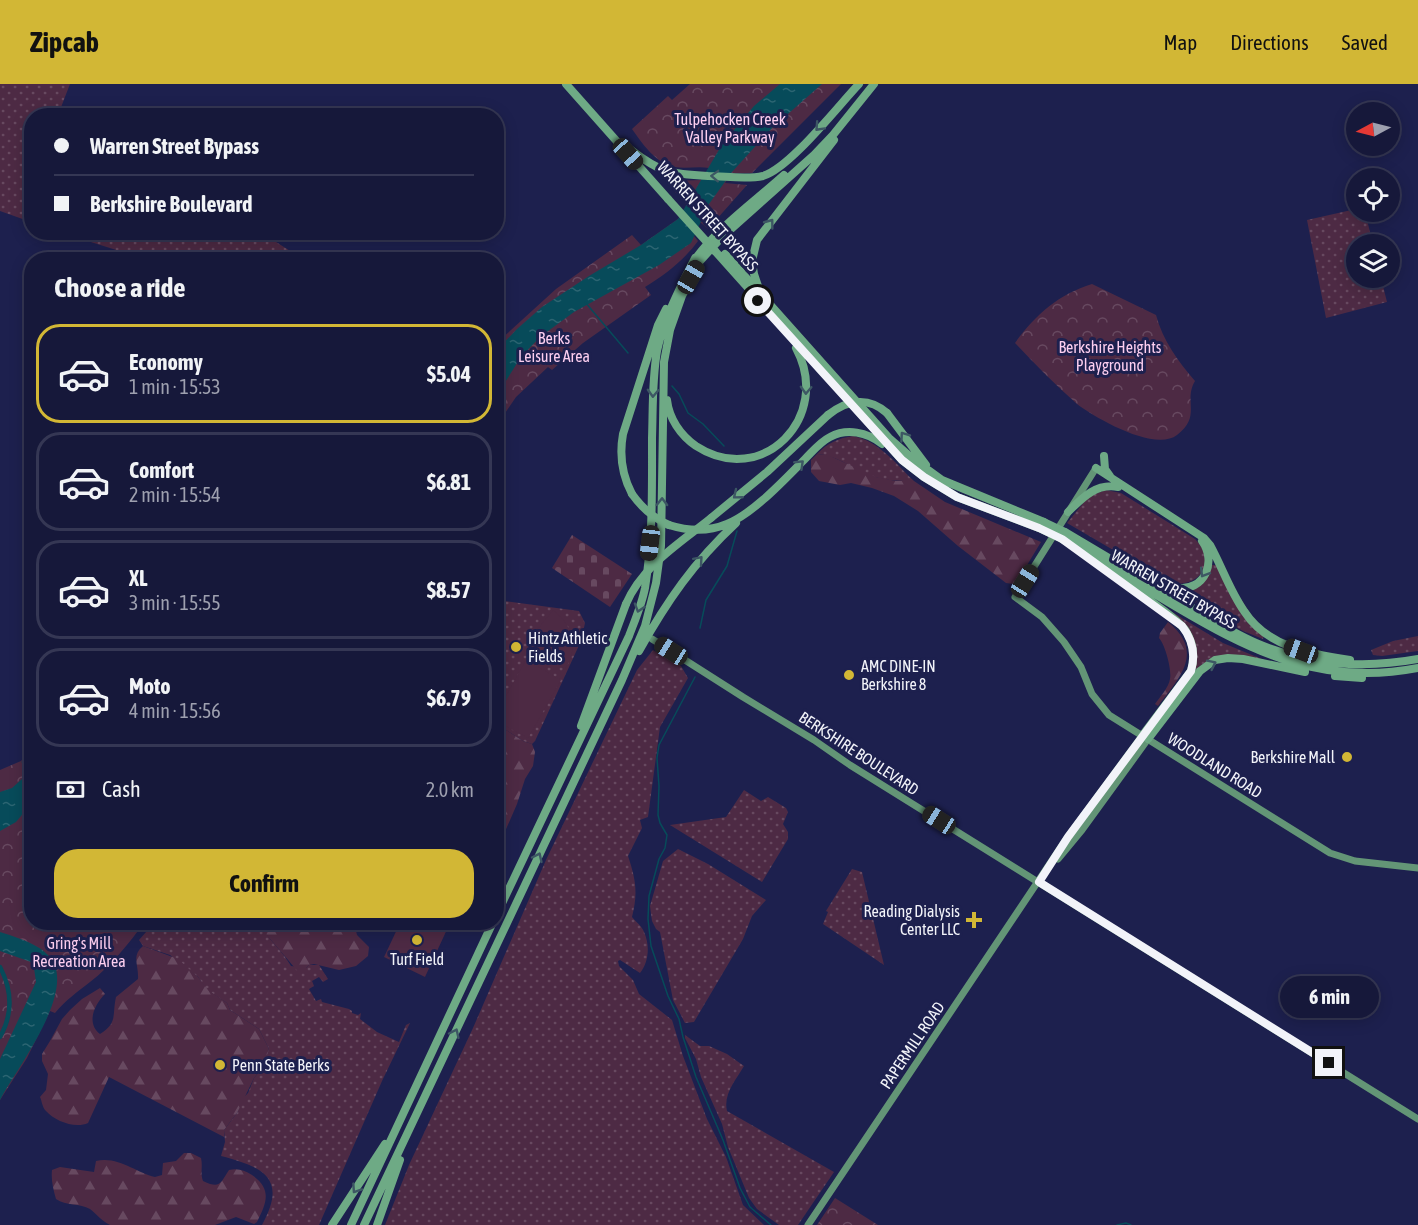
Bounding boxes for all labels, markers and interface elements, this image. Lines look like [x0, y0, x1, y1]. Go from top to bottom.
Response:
text: Zipcab [30, 26, 99, 58]
text: Map [1163, 30, 1197, 54]
text: Directions [1230, 30, 1309, 54]
text: Saved [1342, 30, 1388, 54]
north arrow [1346, 102, 1400, 156]
map controls [1346, 102, 1400, 288]
park label: Tulpehocken Creek Valley Parkway [674, 110, 786, 147]
one-way arrow [815, 120, 826, 131]
text: Warren Street Bypass [90, 133, 259, 159]
car [609, 135, 647, 173]
street label: WARREN STREET BYPASS [654, 157, 762, 275]
button: locate [1346, 168, 1400, 222]
one-way arrow [711, 170, 720, 182]
text: Berkshire Boulevard [90, 191, 252, 217]
one-way arrow [762, 219, 773, 230]
button: layers [1346, 234, 1400, 288]
car [674, 257, 708, 297]
text: Choose a ride [54, 272, 186, 303]
route start [744, 287, 771, 314]
park label: Berks Leisure Area [518, 329, 590, 365]
park label: Berkshire Heights Playground [1058, 338, 1162, 375]
icon: car [57, 347, 111, 401]
text: Economy [129, 349, 203, 375]
text: $5.04 [427, 361, 471, 387]
text: 1 min · 15:53 [129, 375, 221, 398]
one-way arrow [800, 385, 813, 394]
one-way arrow [647, 388, 660, 397]
one-way arrow [900, 431, 911, 442]
icon: car [57, 455, 111, 509]
text: Comfort [129, 457, 194, 483]
one-way arrow [792, 460, 803, 471]
text: $6.81 [427, 469, 471, 495]
text: 2 min · 15:54 [129, 483, 221, 506]
one-way arrow [733, 488, 744, 499]
one-way arrow [655, 497, 668, 506]
car [639, 524, 661, 562]
street label: WARREN STREET BYPASS [1108, 546, 1240, 632]
one-way arrow [692, 556, 703, 567]
car [1008, 561, 1042, 601]
icon: car [57, 563, 111, 617]
text: XL [129, 565, 147, 591]
one-way arrow [1200, 567, 1211, 577]
text: $8.57 [427, 577, 471, 603]
text: 3 min · 15:55 [129, 591, 221, 614]
one-way arrow [634, 602, 646, 613]
place label: Hintz Athletic Fields [528, 629, 607, 665]
car [651, 634, 691, 668]
car [1281, 636, 1321, 666]
marker: Hintz Athletic Fields [509, 640, 523, 654]
place label: AMC DINE-IN Berkshire 8 [861, 657, 936, 693]
one-way arrow [1206, 659, 1217, 671]
marker: AMC DINE-IN Berkshire 8 [842, 668, 856, 682]
icon: car [57, 671, 111, 725]
text: Moto [129, 673, 171, 699]
text: $6.79 [427, 685, 471, 711]
text: 4 min · 15:56 [129, 699, 221, 722]
street label: BERKSHIRE BOULEVARD [796, 708, 922, 798]
street label: WOODLAND ROAD [1165, 729, 1265, 801]
place label: Berkshire Mall [1250, 748, 1336, 766]
marker: Berkshire Mall [1340, 750, 1354, 764]
icon: cash [54, 773, 87, 806]
text: Cash [102, 776, 141, 802]
text: 2.0 km [426, 778, 474, 801]
car [919, 803, 959, 837]
button: Confirm [54, 849, 474, 918]
one-way arrow [531, 853, 543, 864]
place label: Reading Dialysis Center LLC [863, 902, 960, 938]
marker: Reading Dialysis Center LLC [965, 911, 983, 929]
marker: Turf Field [410, 933, 424, 947]
park label: Gring's Mill Recreation Area [32, 934, 126, 970]
place label: Turf Field [390, 950, 444, 968]
callout: 6 min [1280, 976, 1378, 1018]
text: 6 min [1309, 985, 1350, 1008]
street label: PAPERMILL ROAD [876, 998, 948, 1092]
one-way arrow [447, 1029, 459, 1040]
route end [1315, 1049, 1342, 1076]
place label: Penn State Berks [232, 1056, 330, 1074]
marker: Penn State Berks [213, 1058, 227, 1072]
one-way arrow [351, 1183, 363, 1193]

